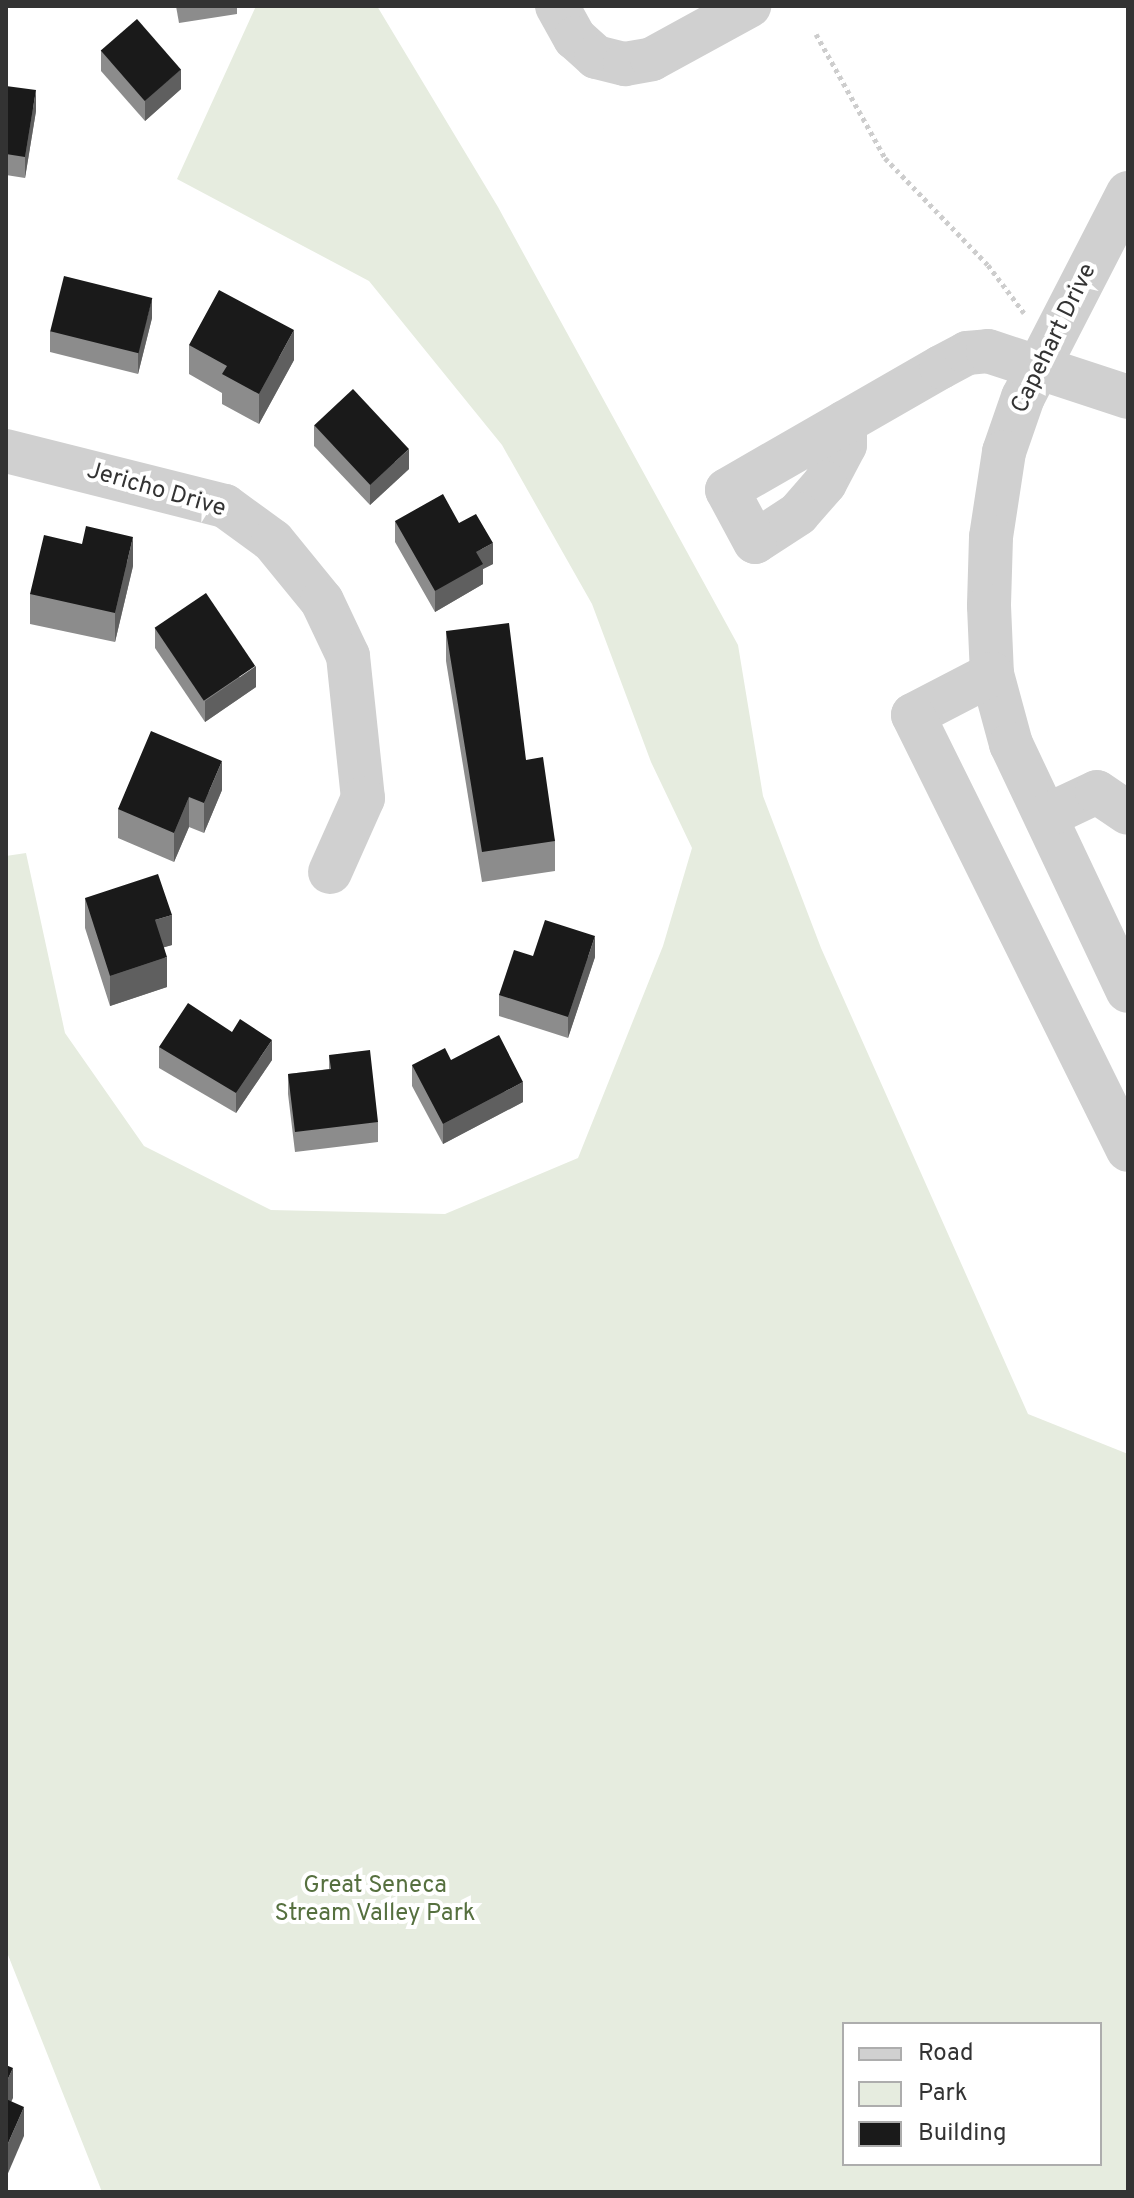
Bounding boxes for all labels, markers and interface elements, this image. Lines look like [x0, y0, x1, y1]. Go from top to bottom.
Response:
street label: Capehart Drive [1006, 259, 1104, 419]
street label: Jericho Drive [83, 457, 229, 525]
park label: Great Seneca Stream Valley Park [274, 1873, 476, 1929]
legend [842, 2022, 1102, 2166]
text: Road [918, 2039, 974, 2069]
text: Park [918, 2079, 968, 2109]
text: Building [918, 2119, 1007, 2149]

